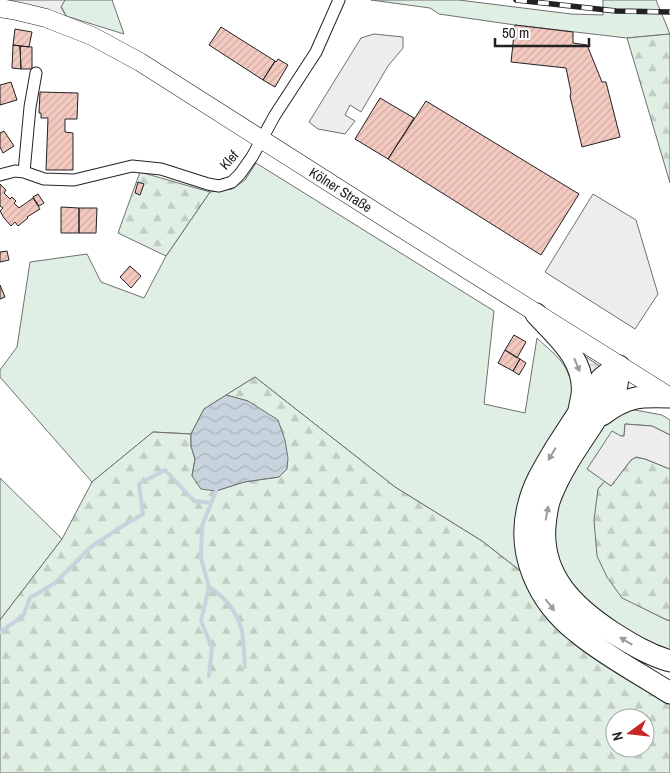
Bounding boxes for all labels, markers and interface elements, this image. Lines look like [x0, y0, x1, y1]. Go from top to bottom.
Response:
scale bar [495, 15, 589, 47]
text: 50 m [502, 22, 529, 43]
street label: Klef [216, 146, 243, 173]
street label: Kölner Straße [306, 163, 375, 216]
one-way arrow [573, 358, 581, 373]
one-way arrow [547, 447, 557, 460]
one-way arrow [543, 505, 551, 521]
one-way arrow [544, 598, 555, 611]
one-way arrow [619, 636, 632, 645]
north arrow [605, 708, 655, 758]
text: N [608, 730, 627, 743]

